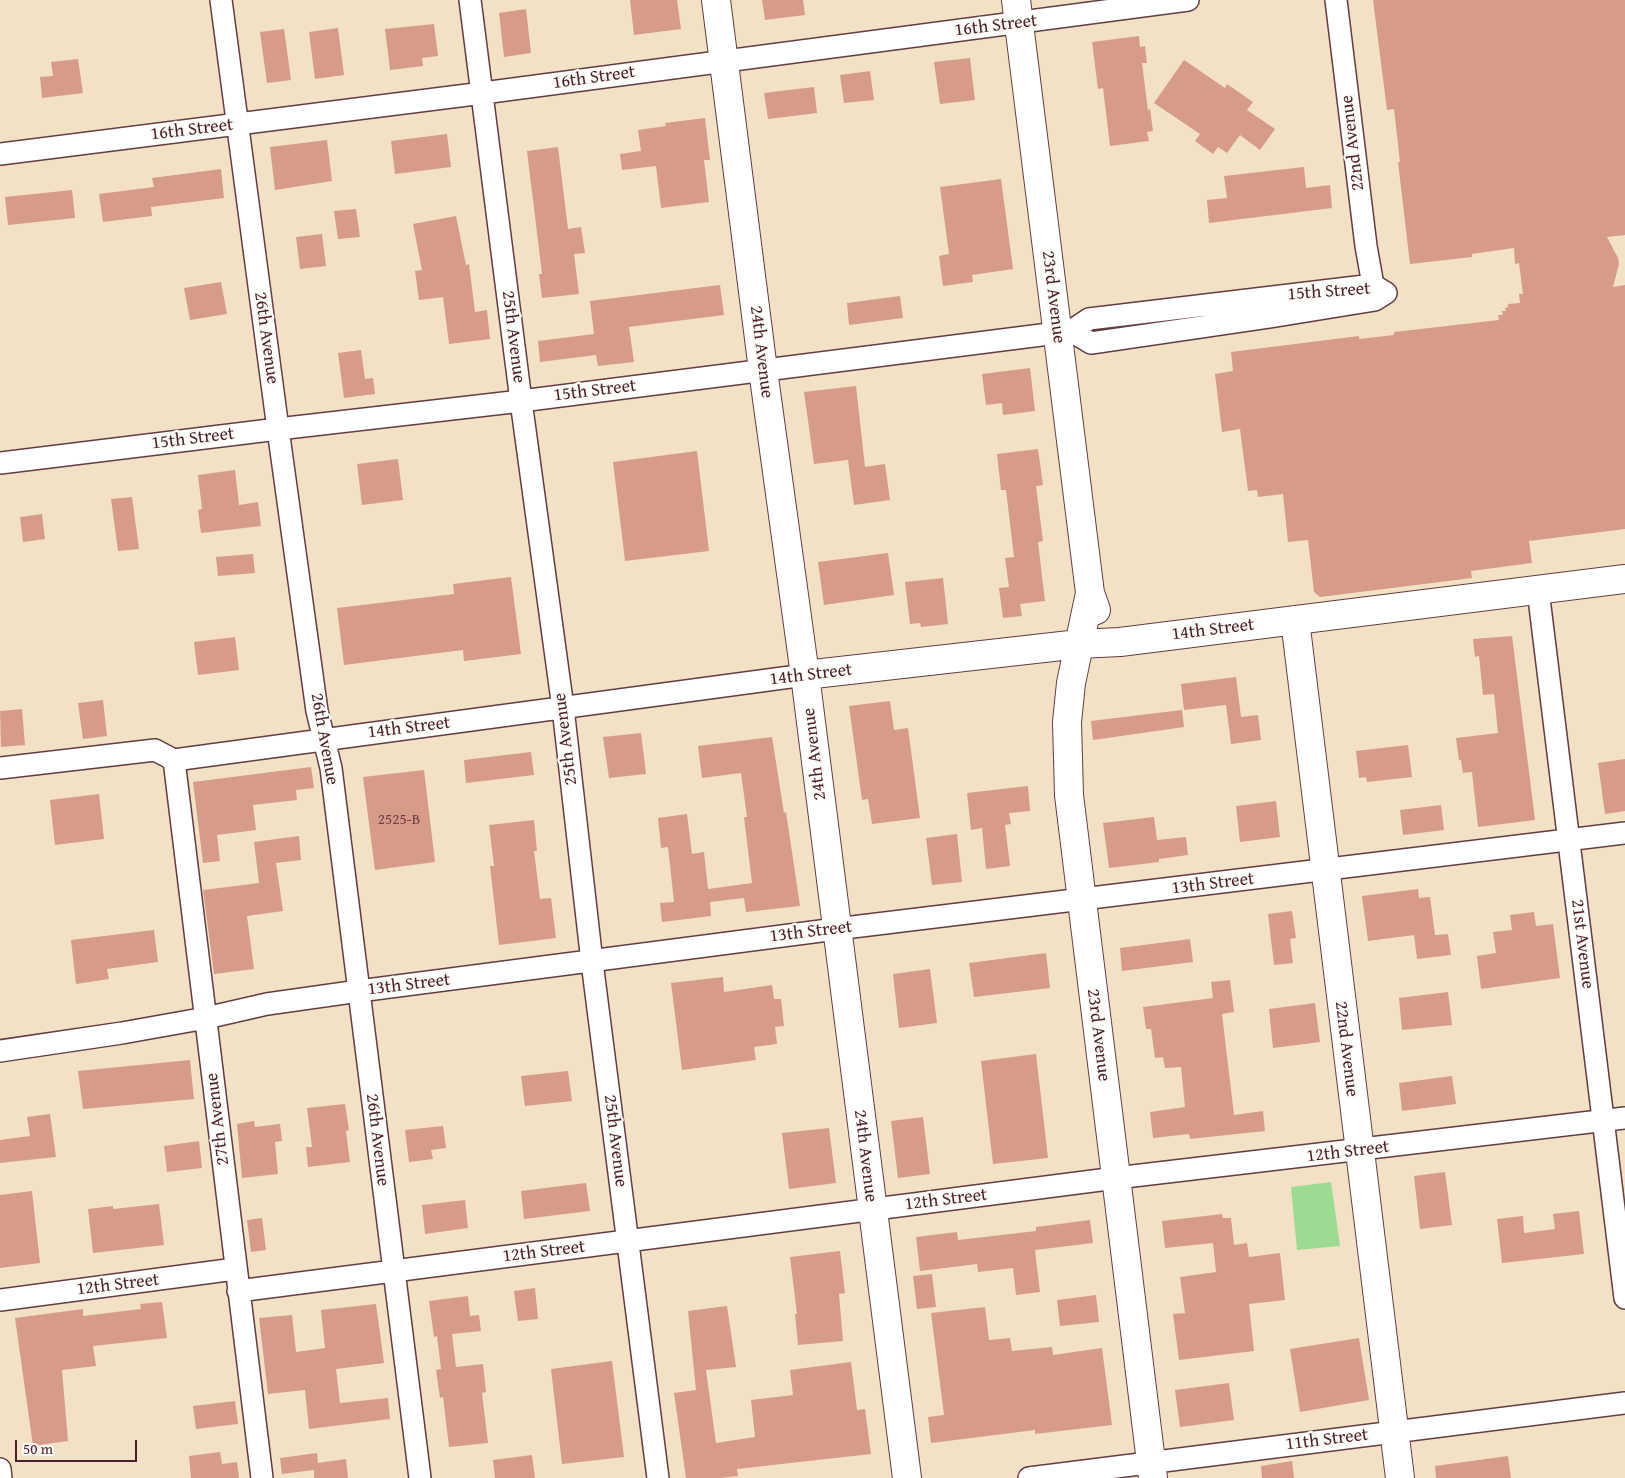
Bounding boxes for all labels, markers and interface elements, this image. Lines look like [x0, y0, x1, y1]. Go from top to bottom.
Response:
street label: 16th Street [953, 10, 1039, 42]
street label: 16th Street [551, 62, 637, 94]
street label: 22nd Avenue [1336, 94, 1370, 192]
street label: 16th Street [149, 114, 235, 146]
street label: 23rd Avenue [1037, 249, 1069, 345]
street label: 15th Street [1287, 278, 1371, 306]
street label: 25th Avenue [497, 289, 529, 385]
street label: 26th Avenue [249, 290, 283, 386]
street label: 24th Avenue [745, 304, 777, 400]
street label: 15th Street [552, 375, 638, 407]
street label: 15th Street [150, 423, 236, 455]
street label: 14th Street [1170, 614, 1256, 646]
street label: 14th Street [768, 659, 854, 691]
street label: 26th Avenue [305, 691, 343, 787]
street label: 25th Avenue [550, 691, 582, 787]
street label: 24th Avenue [799, 706, 831, 802]
street label: 14th Street [366, 712, 452, 744]
house number: 2525-B [378, 811, 420, 829]
street label: 13th Street [1170, 868, 1256, 900]
street label: 21st Avenue [1566, 898, 1598, 990]
street label: 13th Street [768, 916, 854, 948]
street label: 13th Street [366, 969, 452, 1001]
street label: 23rd Avenue [1082, 987, 1114, 1083]
street label: 22nd Avenue [1329, 1000, 1363, 1098]
street label: 27th Avenue [202, 1071, 234, 1167]
street label: 26th Avenue [361, 1092, 393, 1188]
street label: 25th Avenue [599, 1093, 631, 1189]
street label: 24th Avenue [849, 1108, 881, 1204]
street label: 12th Street [1305, 1136, 1391, 1168]
street label: 12th Street [903, 1184, 989, 1216]
street label: 12th Street [501, 1236, 587, 1268]
street label: 12th Street [75, 1269, 161, 1301]
street label: 11th Street [1284, 1424, 1370, 1456]
scale bar [18, 1430, 140, 1462]
text: 50 m [23, 1438, 53, 1459]

